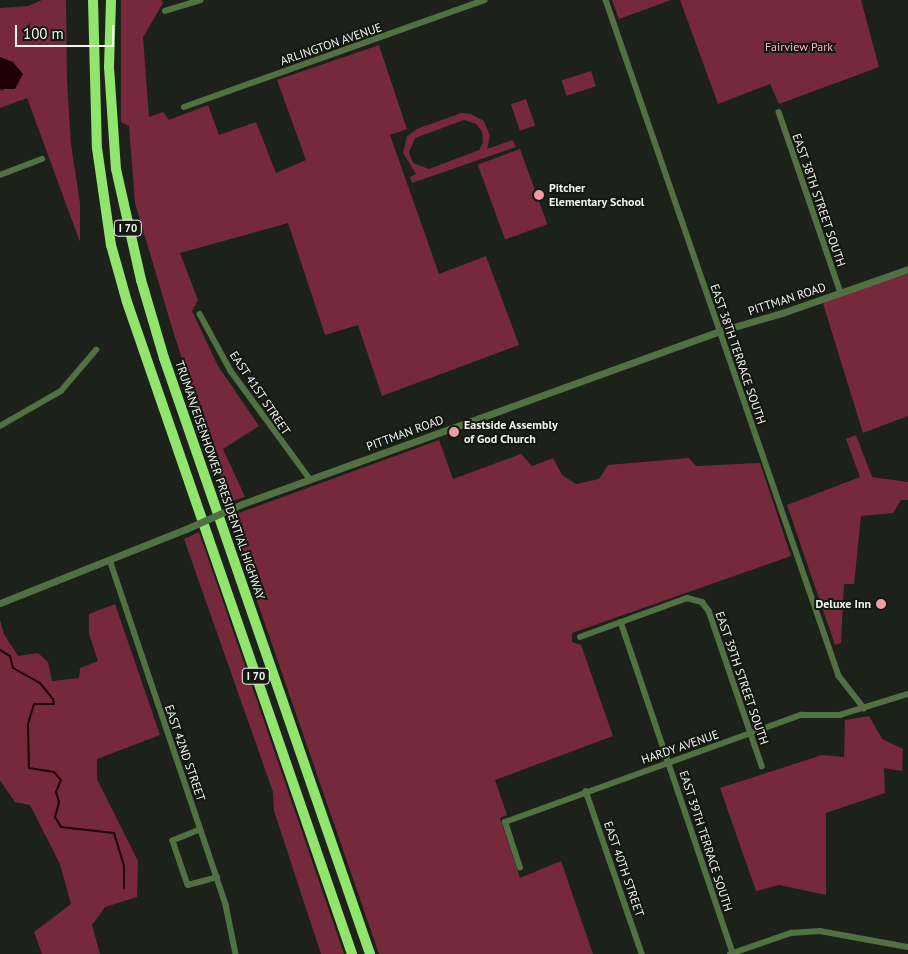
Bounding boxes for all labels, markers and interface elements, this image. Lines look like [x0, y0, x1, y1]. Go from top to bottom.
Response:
scale bar [18, 15, 116, 47]
street label: ARLINGTON AVENUE [278, 20, 384, 68]
text: 100 m [23, 24, 64, 43]
park label: Fairview Park [765, 40, 833, 54]
street label: EAST 38TH STREET SOUTH [789, 131, 849, 269]
place label: Pitcher Elementary School [549, 181, 645, 209]
marker: Pitcher Elementary School [533, 189, 545, 201]
road number: I 70 [113, 220, 143, 237]
street label: PITTMAN ROAD [746, 280, 828, 318]
street label: EAST 38TH TERRACE SOUTH [707, 282, 769, 426]
street label: EAST 41ST STREET [226, 348, 294, 438]
street label: TRUMAN/EISENHOWER PRESIDENTIAL HIGHWAY [172, 358, 268, 602]
street label: PITTMAN ROAD [365, 412, 445, 454]
place label: Eastside Assembly of God Church [464, 418, 558, 446]
marker: Eastside Assembly of God Church [448, 426, 460, 438]
place label: Deluxe Inn [816, 597, 871, 611]
marker: Deluxe Inn [875, 598, 887, 610]
street label: EAST 39TH STREET SOUTH [712, 609, 772, 747]
road number: I 70 [241, 668, 271, 684]
street label: EAST 42ND STREET [162, 703, 208, 803]
street label: HARDY AVENUE [639, 727, 721, 767]
street label: EAST 39TH TERRACE SOUTH [676, 768, 736, 914]
street label: EAST 40TH STREET [601, 819, 647, 919]

